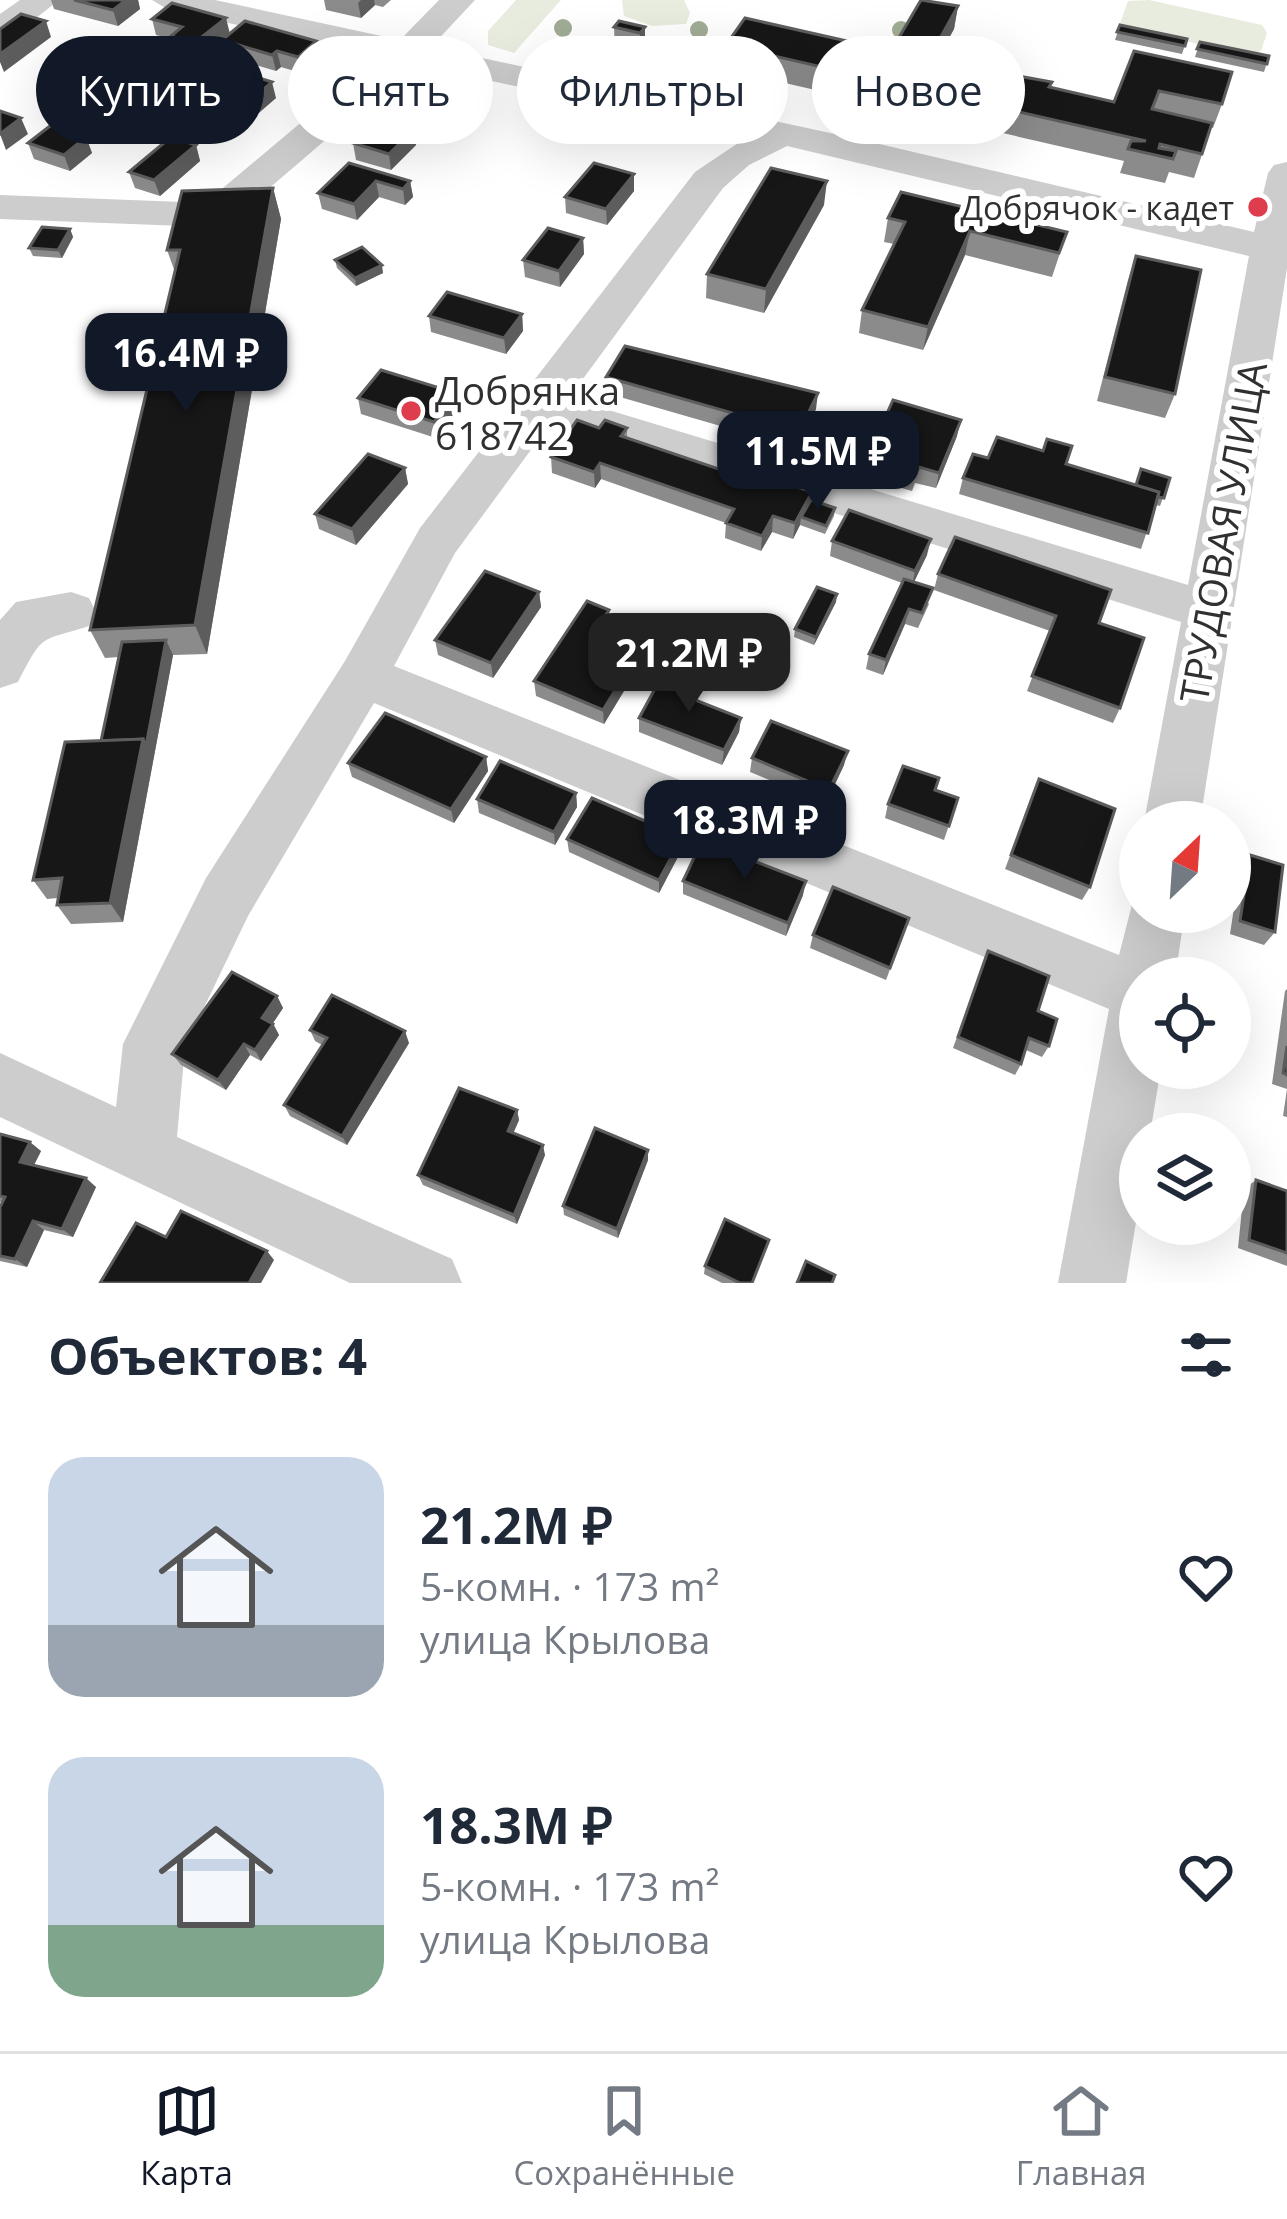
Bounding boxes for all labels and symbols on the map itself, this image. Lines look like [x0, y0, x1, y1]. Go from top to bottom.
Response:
place label: Добрячок - кадет [960, 185, 1234, 230]
marker: Добрячок - кадет [1245, 194, 1271, 220]
pin: 16.4M ₽ [75, 313, 297, 415]
street label: ТРУДОВАЯ УЛИЦА [1166, 357, 1278, 707]
place label: Добрянка 618742 [435, 363, 620, 461]
marker: Добрянка 618742 [398, 398, 424, 424]
pin: 11.5M ₽ [707, 411, 929, 513]
pin: 21.2M ₽ [578, 613, 800, 715]
pin: 18.3M ₽ [634, 780, 856, 882]
north arrow [1119, 801, 1251, 933]

